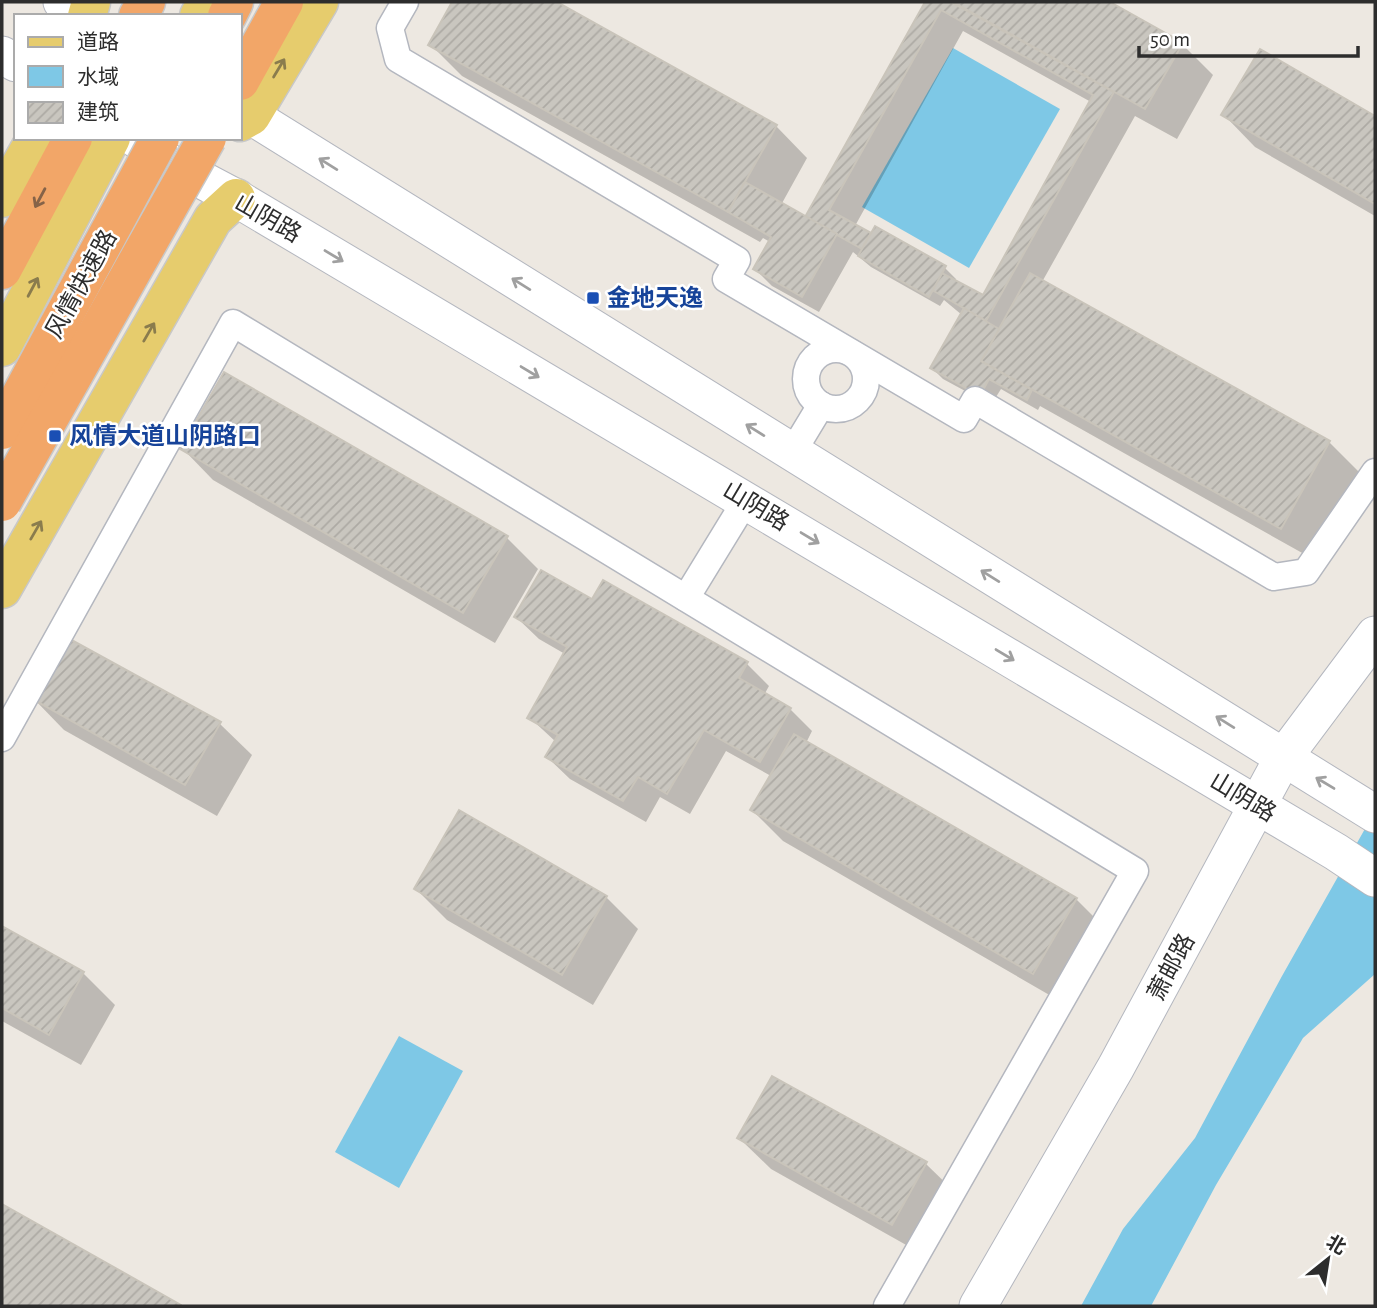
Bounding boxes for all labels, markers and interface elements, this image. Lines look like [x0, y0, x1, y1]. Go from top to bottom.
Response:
legend [14, 14, 242, 140]
scale bar [1139, 14, 1358, 58]
text: 50 m [1150, 29, 1190, 50]
text: 道路 [77, 31, 119, 53]
one-way arrow [273, 58, 287, 78]
text: 水域 [77, 66, 119, 88]
text: 建筑 [77, 101, 119, 123]
one-way arrow [318, 156, 338, 170]
one-way arrow [33, 188, 47, 208]
street label: 山阴路 [230, 189, 306, 247]
street label: 风情快速路 [41, 225, 121, 343]
one-way arrow [323, 249, 343, 263]
one-way arrow [27, 277, 41, 297]
one-way arrow [511, 277, 531, 291]
place label: 金地天逸 [607, 285, 703, 311]
marker: 金地天逸 [585, 290, 601, 306]
one-way arrow [142, 323, 156, 343]
one-way arrow [519, 365, 539, 379]
place label: 风情大道山阴路口 [69, 423, 261, 449]
one-way arrow [746, 423, 766, 437]
marker: 风情大道山阴路口 [47, 428, 63, 444]
street label: 山阴路 [718, 476, 794, 536]
one-way arrow [30, 520, 43, 541]
one-way arrow [799, 531, 819, 545]
one-way arrow [981, 569, 1001, 583]
one-way arrow [994, 648, 1014, 662]
one-way arrow [1216, 714, 1236, 728]
street label: 山阴路 [1205, 767, 1281, 827]
one-way arrow [1316, 776, 1336, 790]
street label: 萧邮路 [1143, 929, 1199, 1005]
north arrow [1293, 1224, 1363, 1294]
text: 北 [1323, 1232, 1349, 1259]

